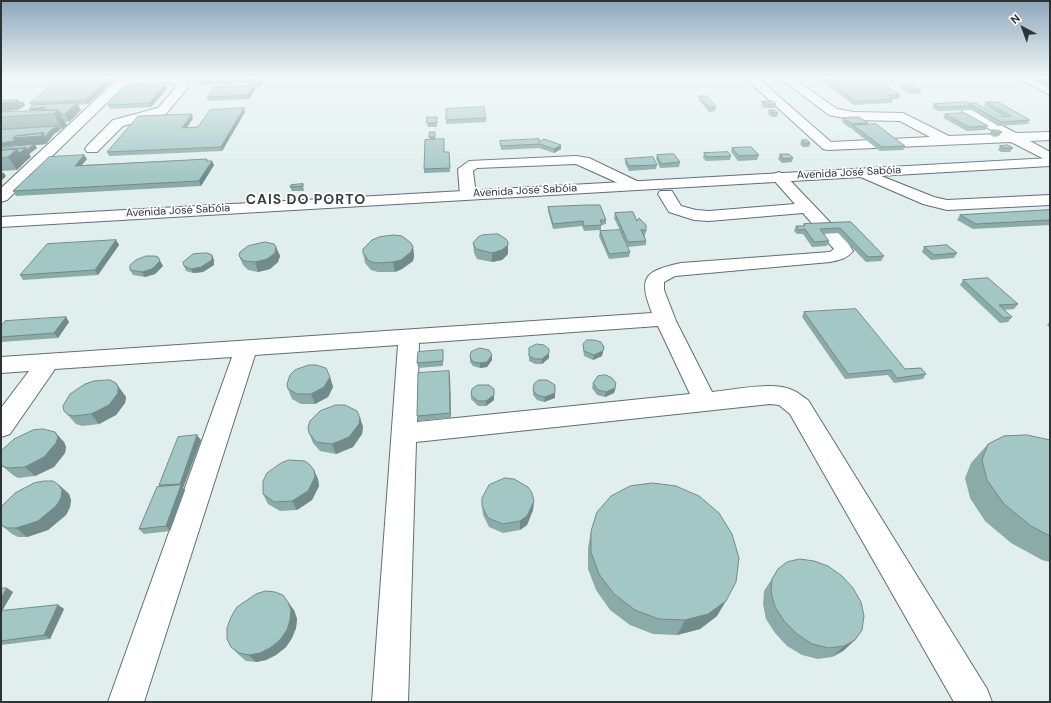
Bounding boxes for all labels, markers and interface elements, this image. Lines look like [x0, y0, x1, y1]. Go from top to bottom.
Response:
north arrow [1003, 8, 1043, 48]
text: N [1008, 11, 1023, 27]
street label: Avenida José Sabóia [797, 164, 901, 182]
street label: Avenida José Sabóia [473, 182, 577, 200]
district label: CAIS DO PORTO [246, 192, 366, 208]
street label: Avenida José Sabóia [126, 202, 230, 220]

